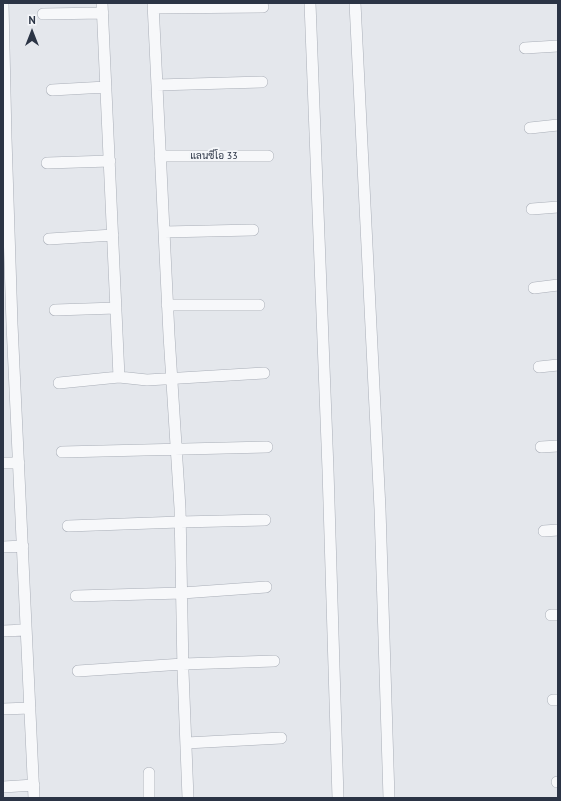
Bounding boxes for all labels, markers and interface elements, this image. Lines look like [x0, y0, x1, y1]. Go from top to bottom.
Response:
north arrow [12, 12, 52, 52]
text: N [28, 13, 36, 27]
street label: แลนซีโอ 33 [190, 150, 238, 162]

